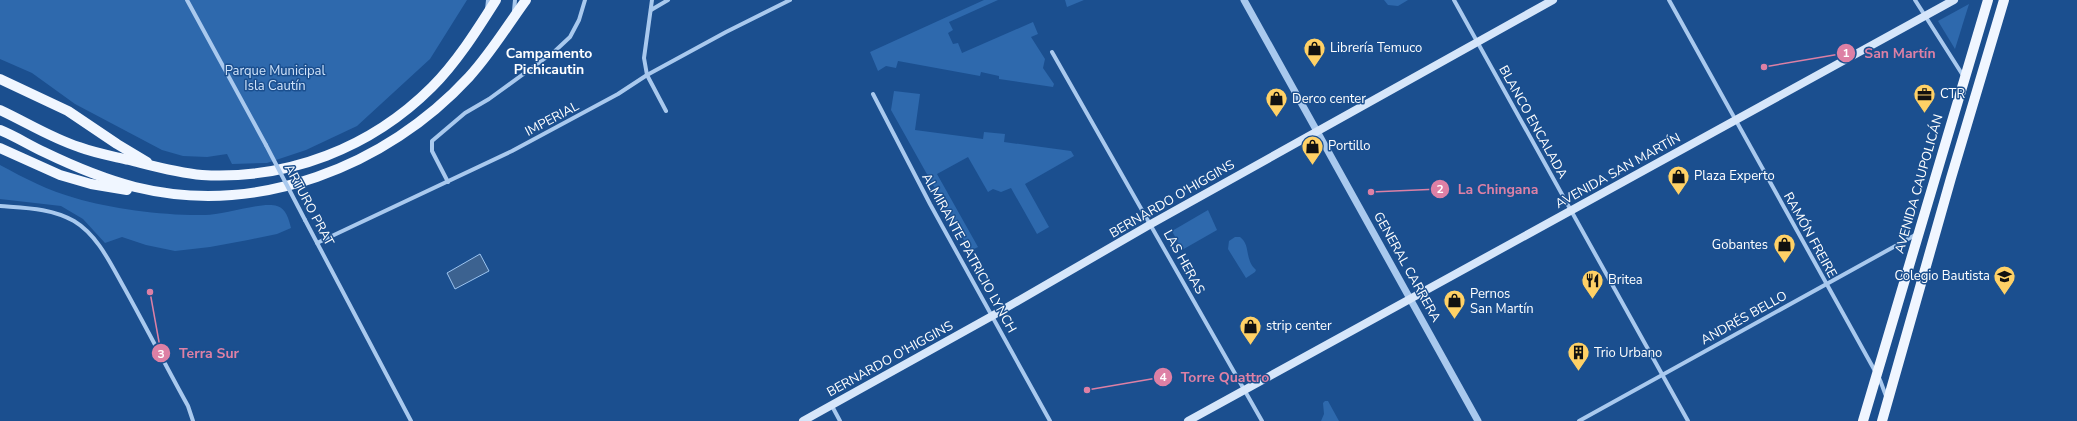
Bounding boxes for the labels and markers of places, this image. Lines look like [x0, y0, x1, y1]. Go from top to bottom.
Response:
shop icon: Librería Temuco [1302, 35, 1328, 68]
place label: Librería Temuco [1330, 39, 1422, 57]
callout: San Martín [1836, 40, 1943, 66]
office icon: CTR [1911, 81, 1937, 114]
place label: CTR [1940, 85, 1965, 103]
shop icon: Derco center [1263, 86, 1289, 119]
place label: Derco center [1292, 90, 1366, 108]
shop icon: Portillo [1299, 133, 1325, 166]
place label: Portillo [1328, 137, 1371, 155]
shop icon: Plaza Experto [1666, 163, 1692, 196]
place label: Plaza Experto [1694, 167, 1775, 185]
callout: La Chingana [1430, 176, 1546, 202]
shop icon: Gobantes [1771, 232, 1797, 265]
place label: Gobantes [1712, 236, 1768, 254]
school or university icon: Colegio Bautista [1992, 263, 2018, 296]
restaurant icon: Britea [1580, 267, 1606, 300]
place label: Colegio Bautista [1894, 267, 1990, 285]
place label: Britea [1608, 271, 1643, 289]
place label: Pernos San Martín [1470, 285, 1534, 318]
shop icon: Pernos San Martín [1441, 288, 1467, 321]
shop icon: strip center [1238, 313, 1264, 346]
place label: strip center [1266, 317, 1332, 335]
callout: Terra Sur [151, 340, 247, 366]
building icon: Trio Urbano [1566, 340, 1592, 373]
place label: Trio Urbano [1594, 344, 1662, 362]
callout: Torre Quattro [1153, 364, 1277, 390]

